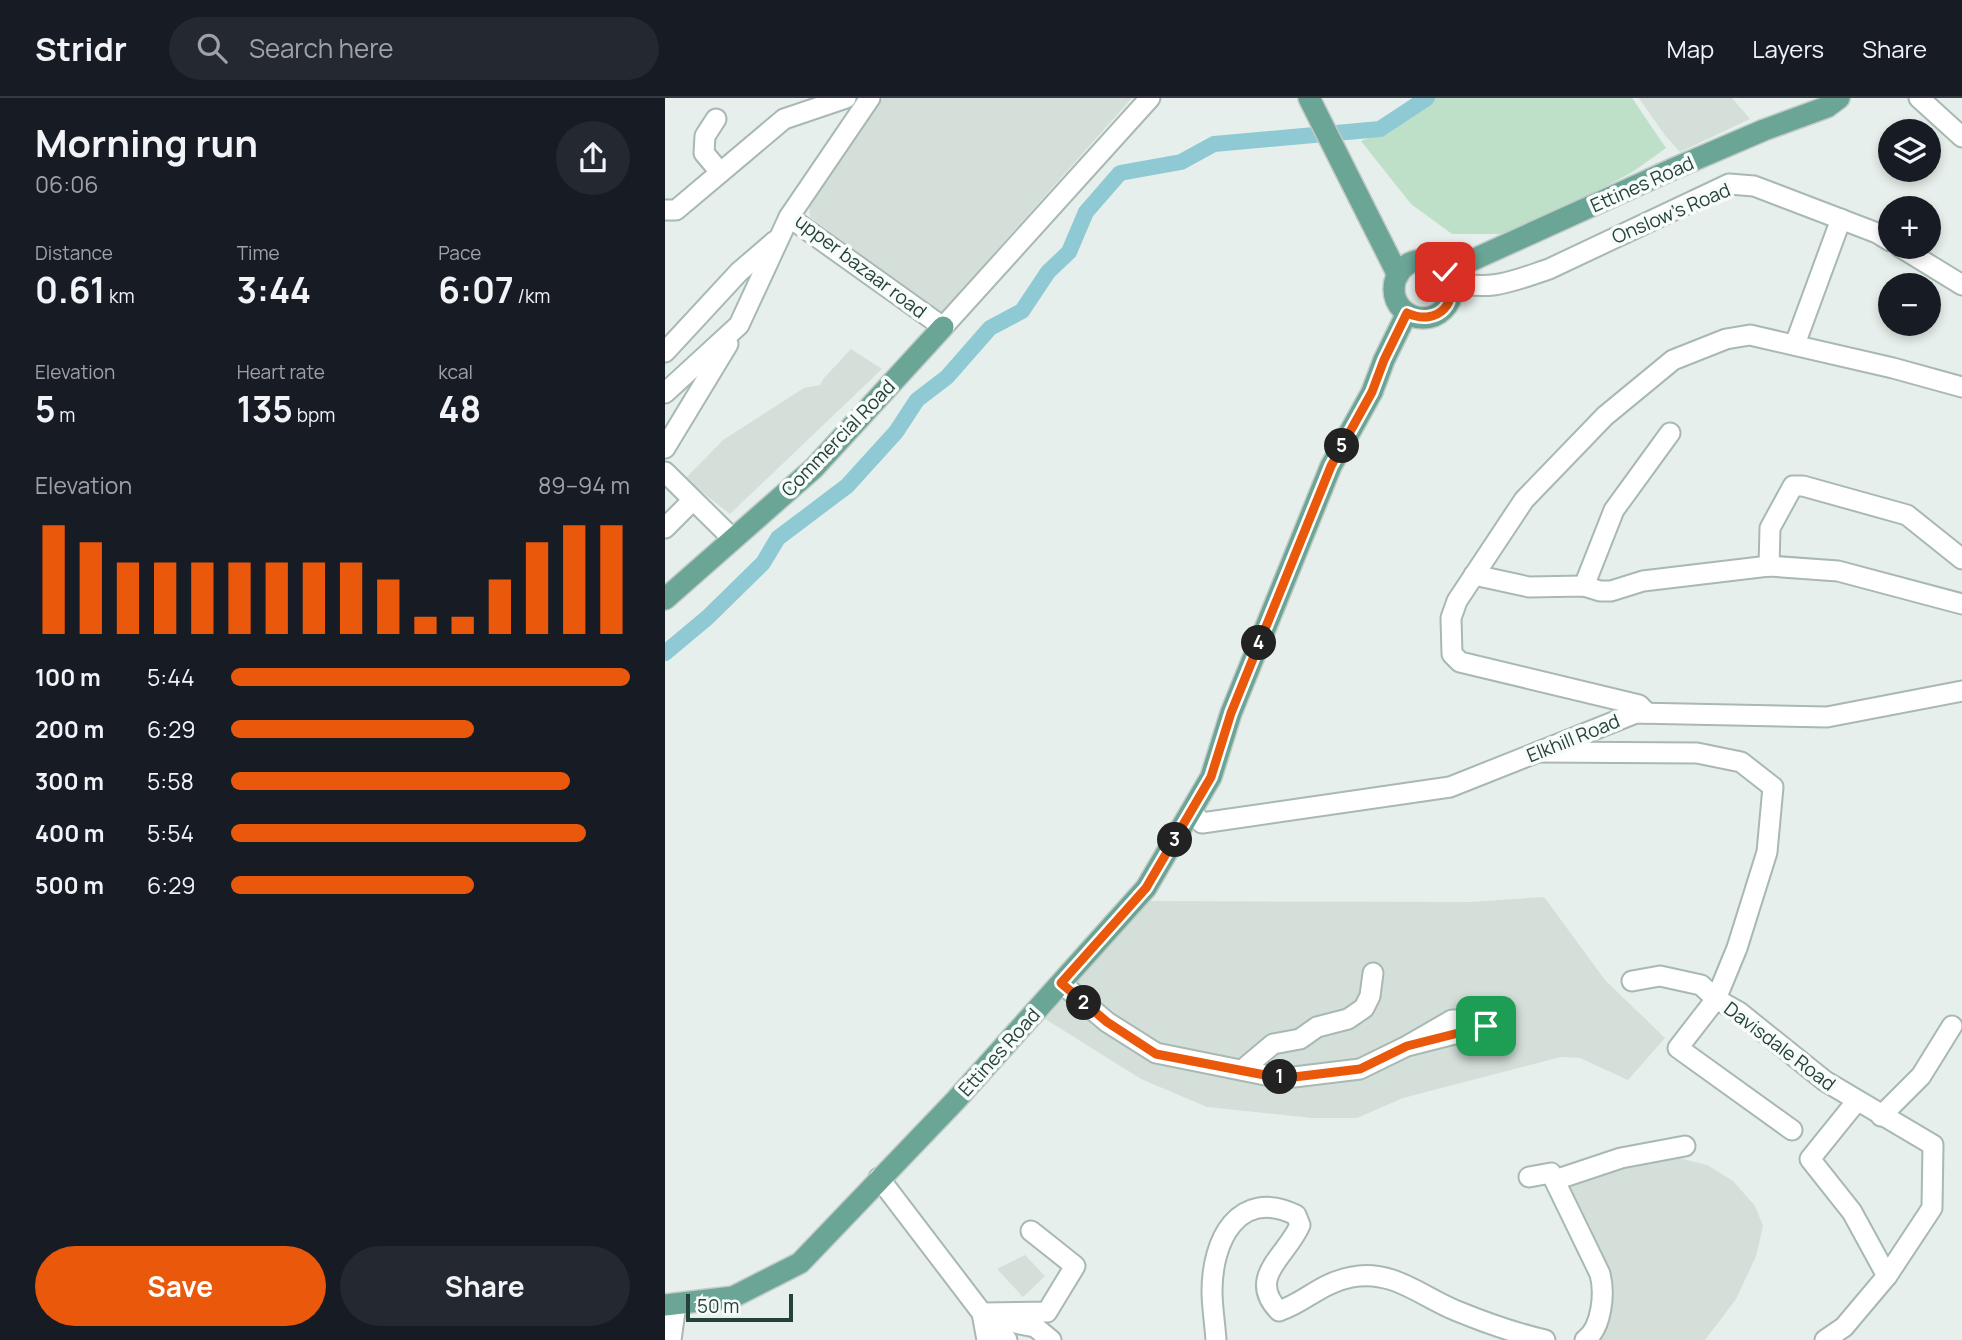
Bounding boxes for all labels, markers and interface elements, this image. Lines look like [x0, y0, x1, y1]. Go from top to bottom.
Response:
search box [169, 17, 659, 80]
text: Stridr [35, 26, 127, 71]
icon: search [193, 29, 231, 67]
text: Search here [249, 30, 393, 66]
text: Map [1667, 32, 1714, 65]
text: Layers [1752, 32, 1824, 65]
text: Share [1862, 32, 1927, 65]
text: Morning run [35, 116, 258, 168]
map controls [1878, 119, 1941, 336]
button: layers [1878, 119, 1941, 182]
button: share [556, 121, 630, 195]
street label: Ettines Road [1586, 150, 1698, 218]
text: 06:06 [35, 168, 98, 200]
street label: Onslow's Road [1608, 176, 1734, 250]
button: + [1878, 196, 1941, 259]
street label: upper bazaar road [790, 208, 932, 324]
text: Distance [35, 240, 113, 266]
text: Time [237, 240, 280, 266]
text: Pace [438, 240, 481, 266]
pin [1415, 242, 1475, 302]
icon: check [1426, 253, 1464, 291]
text: 0.61 [35, 266, 105, 314]
text: 3:44 [237, 266, 311, 314]
text: 6:07 [438, 266, 514, 314]
button: − [1878, 273, 1941, 336]
text: km [105, 283, 135, 309]
text: /km [514, 283, 550, 309]
text: Elevation [35, 359, 115, 385]
text: Heart rate [237, 359, 325, 385]
text: kcal [438, 359, 473, 385]
street label: Commercial Road [775, 374, 901, 502]
text: 5 [35, 385, 56, 433]
text: 135 [237, 385, 293, 433]
text: 48 [438, 385, 481, 433]
text: m [56, 402, 75, 428]
text: bpm [293, 402, 335, 428]
pin: 5 [1325, 428, 1359, 464]
text: 5 [1336, 432, 1347, 458]
text: Elevation [35, 469, 132, 501]
text: 89–94 m [538, 469, 630, 501]
pin: 4 [1241, 626, 1277, 660]
text: 4 [1253, 629, 1264, 655]
text: 100 m [35, 661, 101, 693]
text: 5:44 [147, 661, 195, 693]
street label: Elkhill Road [1523, 708, 1623, 768]
text: 200 m [35, 713, 104, 745]
text: 6:29 [147, 713, 196, 745]
text: 300 m [35, 765, 104, 797]
text: 5:58 [147, 765, 194, 797]
text: 400 m [35, 817, 105, 849]
text: 5:54 [147, 817, 194, 849]
pin: 3 [1157, 822, 1193, 858]
text: 3 [1169, 826, 1180, 852]
text: 500 m [35, 869, 104, 901]
text: 6:29 [147, 869, 196, 901]
pin: 2 [1067, 986, 1101, 1020]
text: 2 [1078, 989, 1089, 1015]
pin [1456, 996, 1516, 1056]
street label: Davisdale Road [1719, 996, 1841, 1096]
street label: Ettines Road [952, 1002, 1046, 1102]
icon: arrive [1467, 1007, 1505, 1045]
pin: 1 [1263, 1060, 1297, 1094]
text: 1 [1275, 1063, 1284, 1089]
button: Save [35, 1246, 326, 1326]
button: Share [340, 1246, 630, 1326]
scale bar [686, 1291, 793, 1323]
text: 50 m [697, 1293, 739, 1319]

